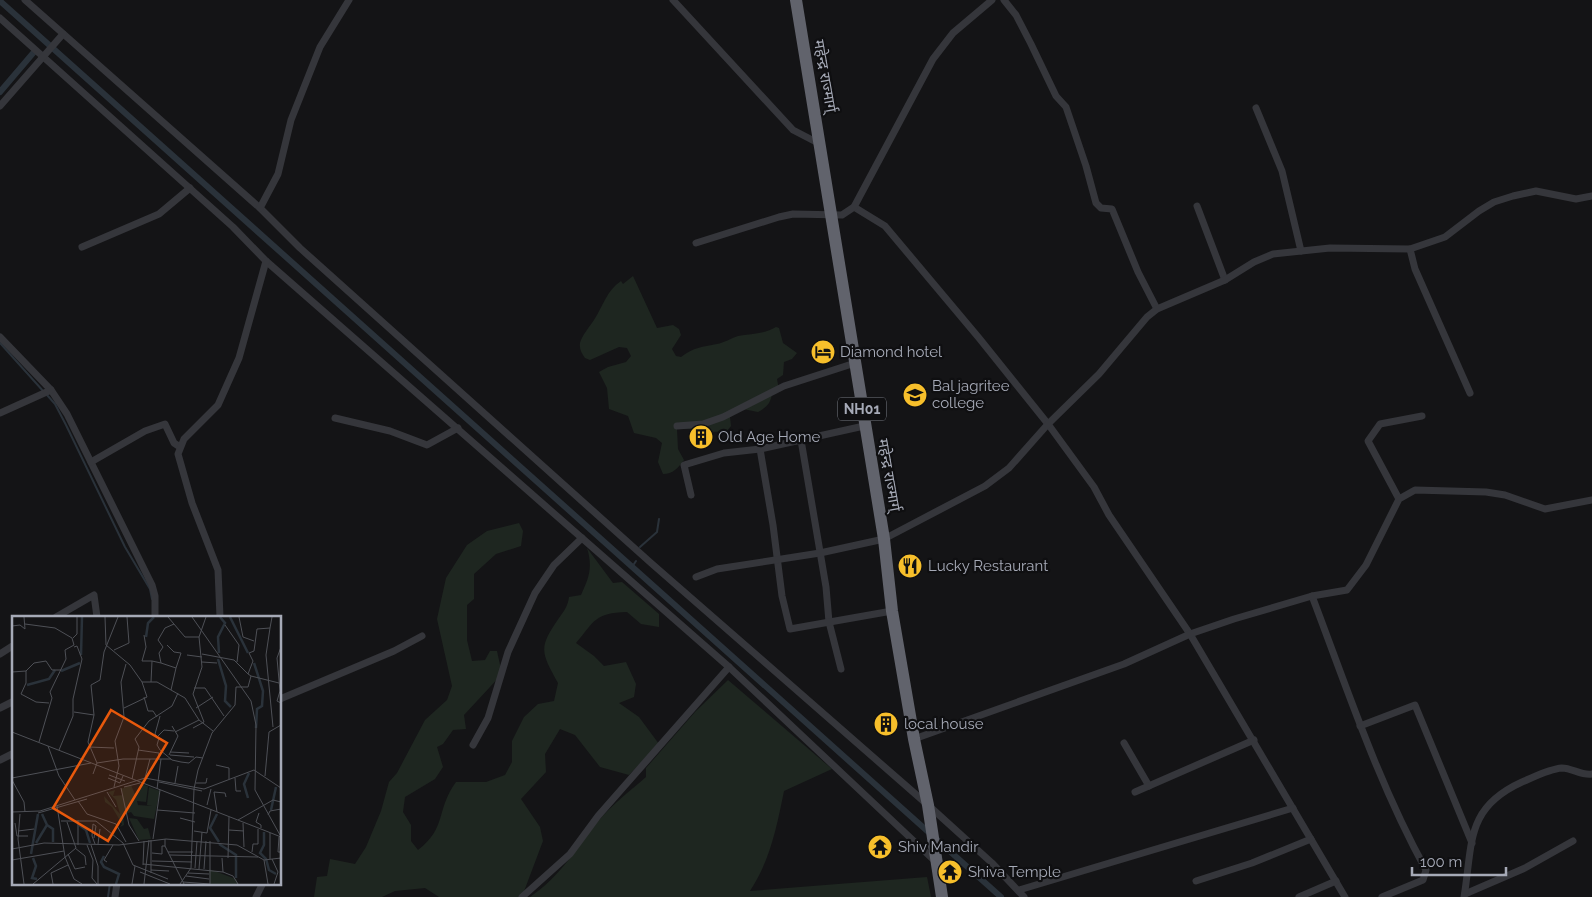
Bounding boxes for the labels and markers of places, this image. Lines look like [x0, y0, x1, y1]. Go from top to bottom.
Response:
hotel icon: Diamond hotel [810, 339, 836, 365]
place label: Diamond hotel [840, 343, 943, 361]
place label: Bal jagritee college [932, 377, 1010, 412]
school or university icon: Bal jagritee college [902, 382, 928, 408]
building icon: Old Age Home [688, 424, 714, 450]
place label: Old Age Home [718, 428, 821, 446]
restaurant icon: Lucky Restaurant [897, 553, 923, 579]
place label: Lucky Restaurant [928, 557, 1048, 575]
building icon: local house [873, 711, 899, 737]
place label: local house [904, 715, 984, 733]
temple icon: Shiv Mandir [867, 834, 893, 860]
place label: Shiv Mandir [898, 838, 979, 856]
temple icon: Shiva Temple [937, 859, 963, 885]
place label: Shiva Temple [968, 863, 1061, 881]

